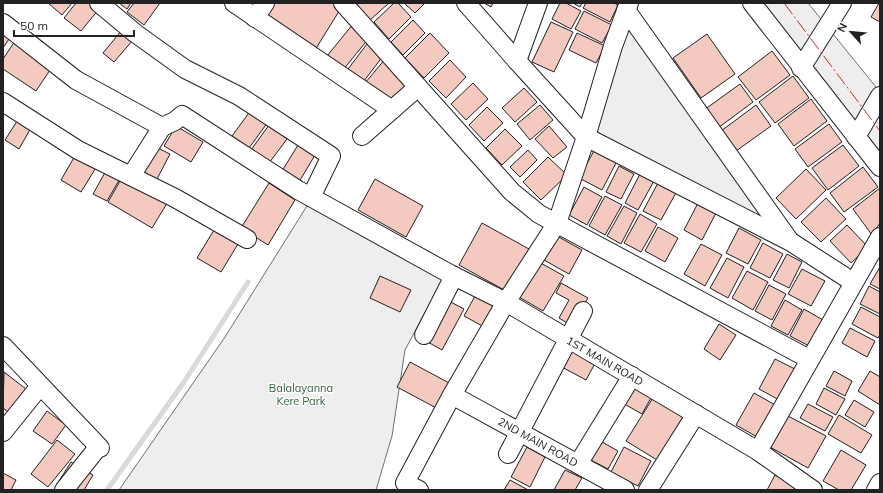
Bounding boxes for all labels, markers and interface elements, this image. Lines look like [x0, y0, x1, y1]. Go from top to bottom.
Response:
scale bar [14, 12, 134, 38]
north arrow [831, 12, 871, 52]
text: 50 m [20, 18, 48, 33]
text: N [834, 21, 850, 34]
street label: 1ST MAIN ROAD [564, 333, 646, 389]
park label: Balalayanna Kere Park [269, 381, 333, 408]
street label: 2ND MAIN ROAD [495, 414, 581, 470]

